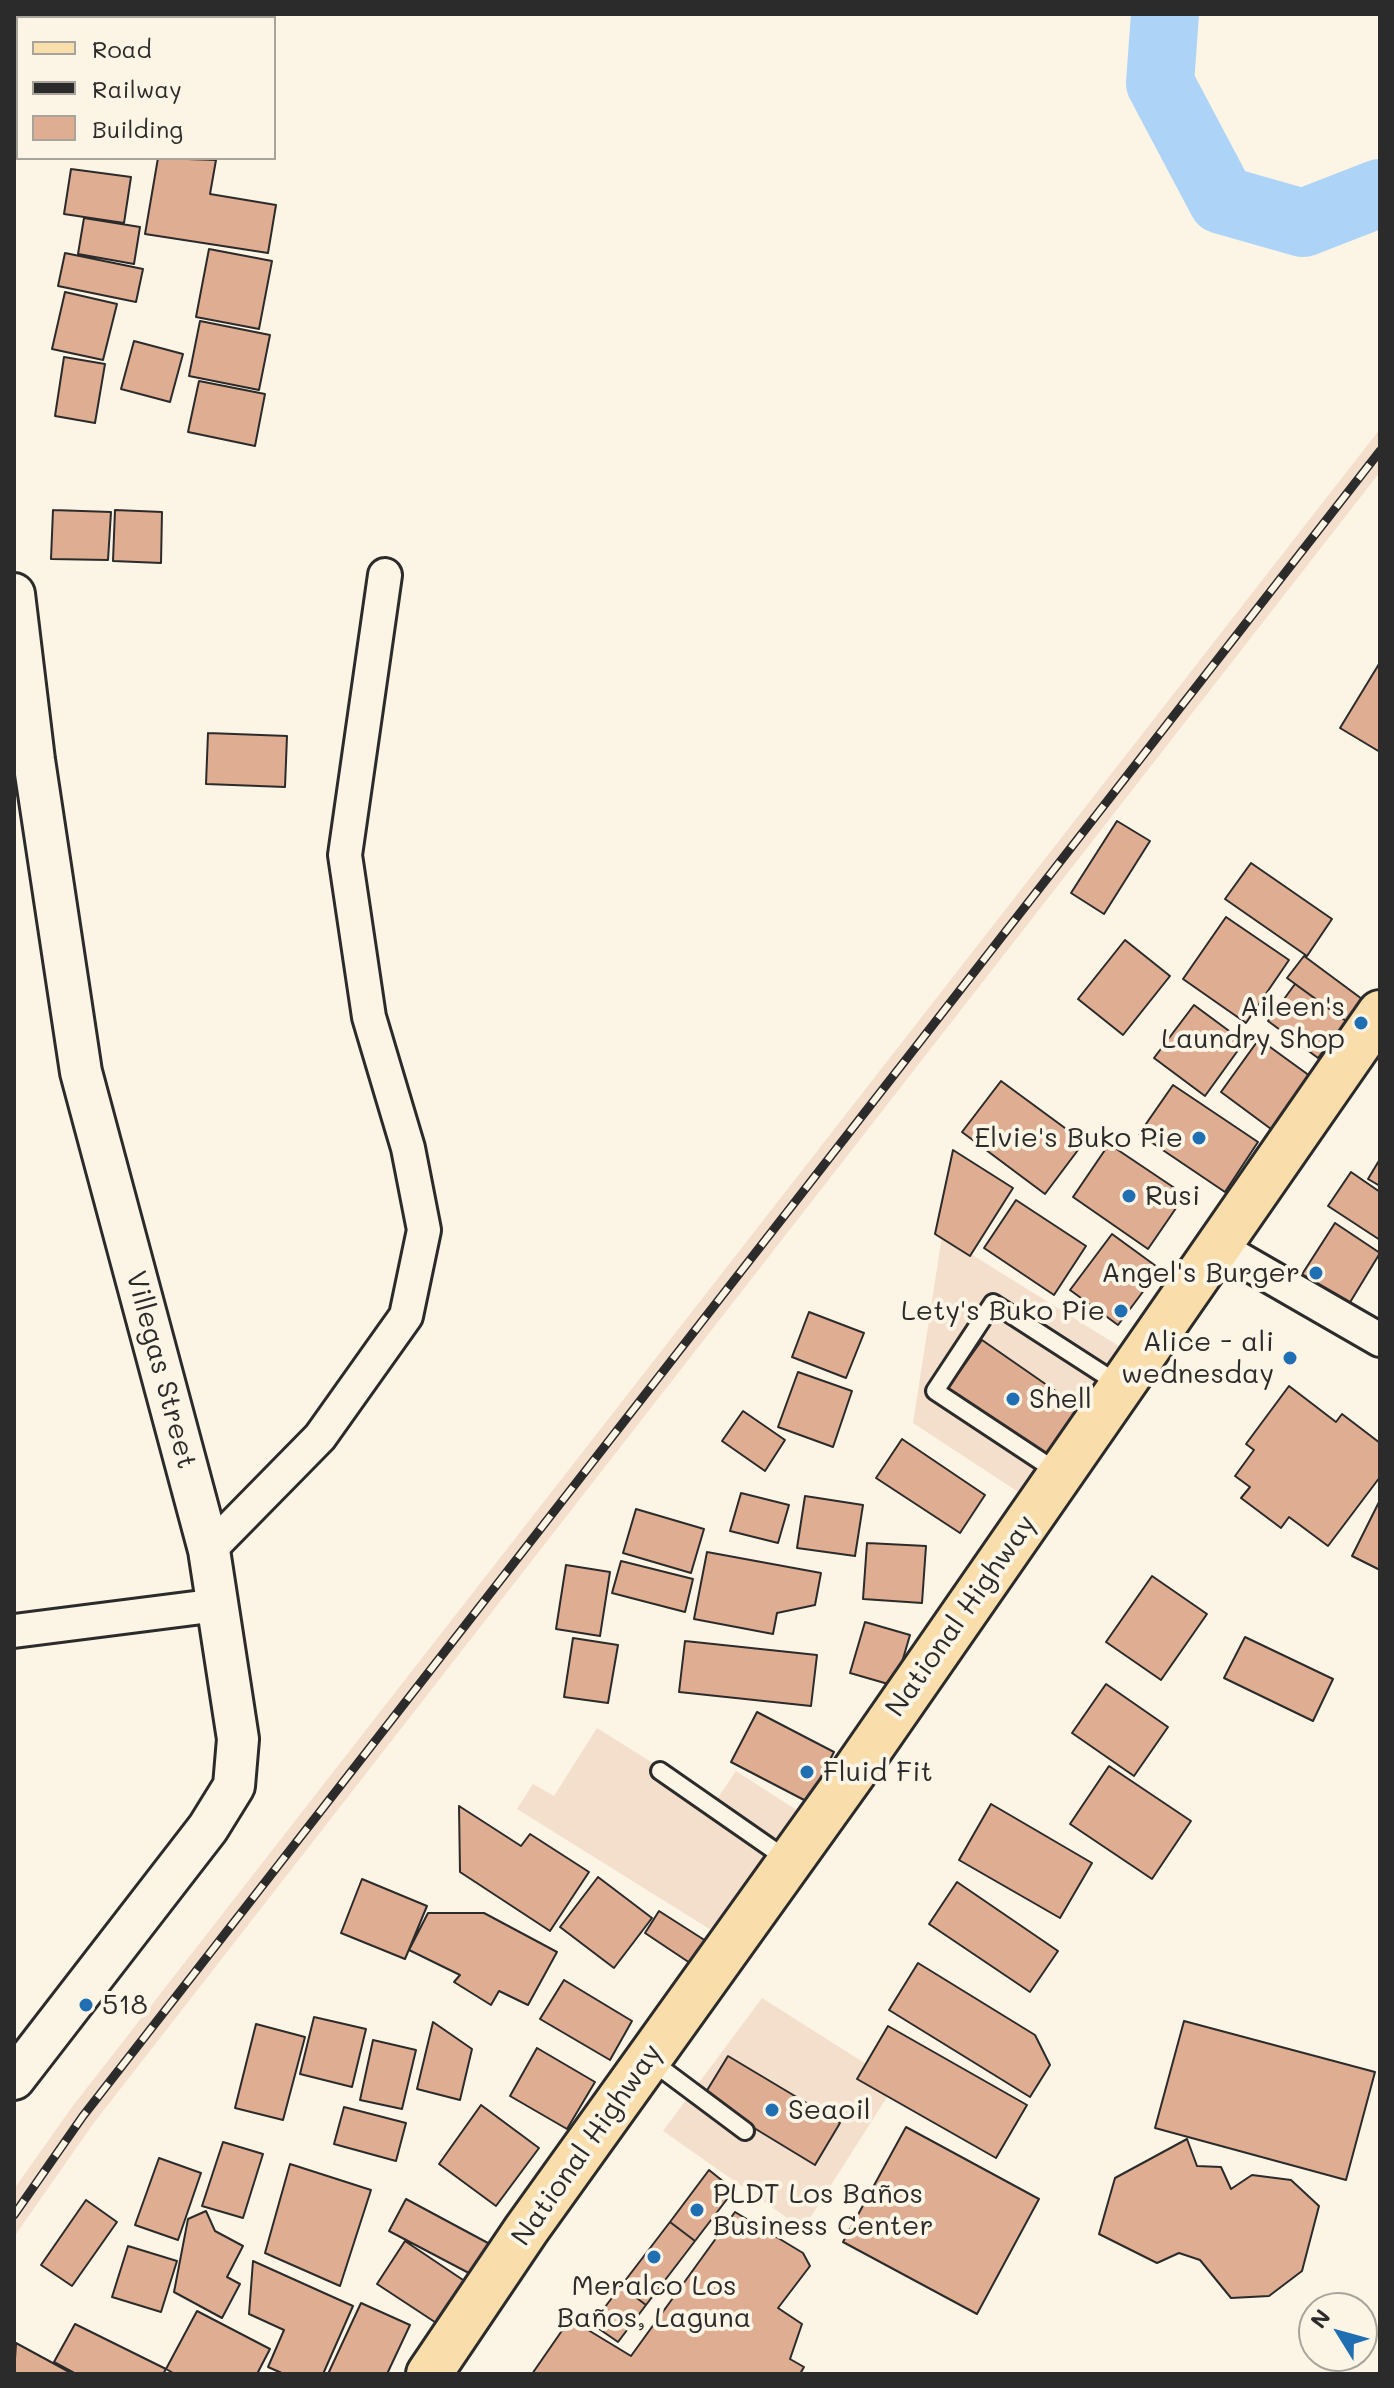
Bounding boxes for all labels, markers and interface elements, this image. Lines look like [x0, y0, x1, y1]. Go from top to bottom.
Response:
legend [16, 16, 276, 160]
text: Road [92, 33, 152, 64]
text: Railway [92, 73, 182, 104]
text: Building [92, 113, 183, 144]
place label: Aileen's Laundry Shop [1161, 990, 1345, 1056]
marker: Aileen's Laundry Shop [1352, 1014, 1370, 1032]
place label: Elvie's Buko Pie [974, 1121, 1183, 1155]
marker: Elvie's Buko Pie [1190, 1129, 1208, 1147]
place label: Rusi [1145, 1179, 1200, 1213]
marker: Rusi [1120, 1187, 1138, 1205]
place label: Angel's Burger [1101, 1256, 1300, 1290]
marker: Angel's Burger [1307, 1264, 1325, 1282]
street label: Villegas Street [118, 1267, 204, 1473]
place label: Lety's Buko Pie [901, 1294, 1105, 1328]
marker: Lety's Buko Pie [1112, 1302, 1130, 1320]
place label: Alice - ali wednesday [1121, 1325, 1274, 1391]
marker: Alice - ali wednesday [1281, 1349, 1299, 1367]
place label: Shell [1029, 1382, 1092, 1416]
marker: Shell [1004, 1390, 1022, 1408]
street label: National Highway [879, 1509, 1043, 1723]
place label: Fluid Fit [823, 1755, 933, 1789]
marker: Fluid Fit [798, 1763, 816, 1781]
place label: 518 [102, 1988, 148, 2022]
marker: 518 [77, 1996, 95, 2014]
street label: National Highway [505, 2038, 669, 2252]
place label: Seaoil [788, 2093, 871, 2127]
marker: Seaoil [763, 2101, 781, 2119]
place label: PLDT Los Baños Business Center [713, 2177, 933, 2243]
marker: PLDT Los Baños Business Center [688, 2201, 706, 2219]
marker: Meralco Los Baños, Laguna [645, 2248, 663, 2266]
place label: Meralco Los Baños, Laguna [557, 2269, 751, 2335]
north arrow [1298, 2292, 1378, 2372]
text: N [1303, 2303, 1337, 2334]

